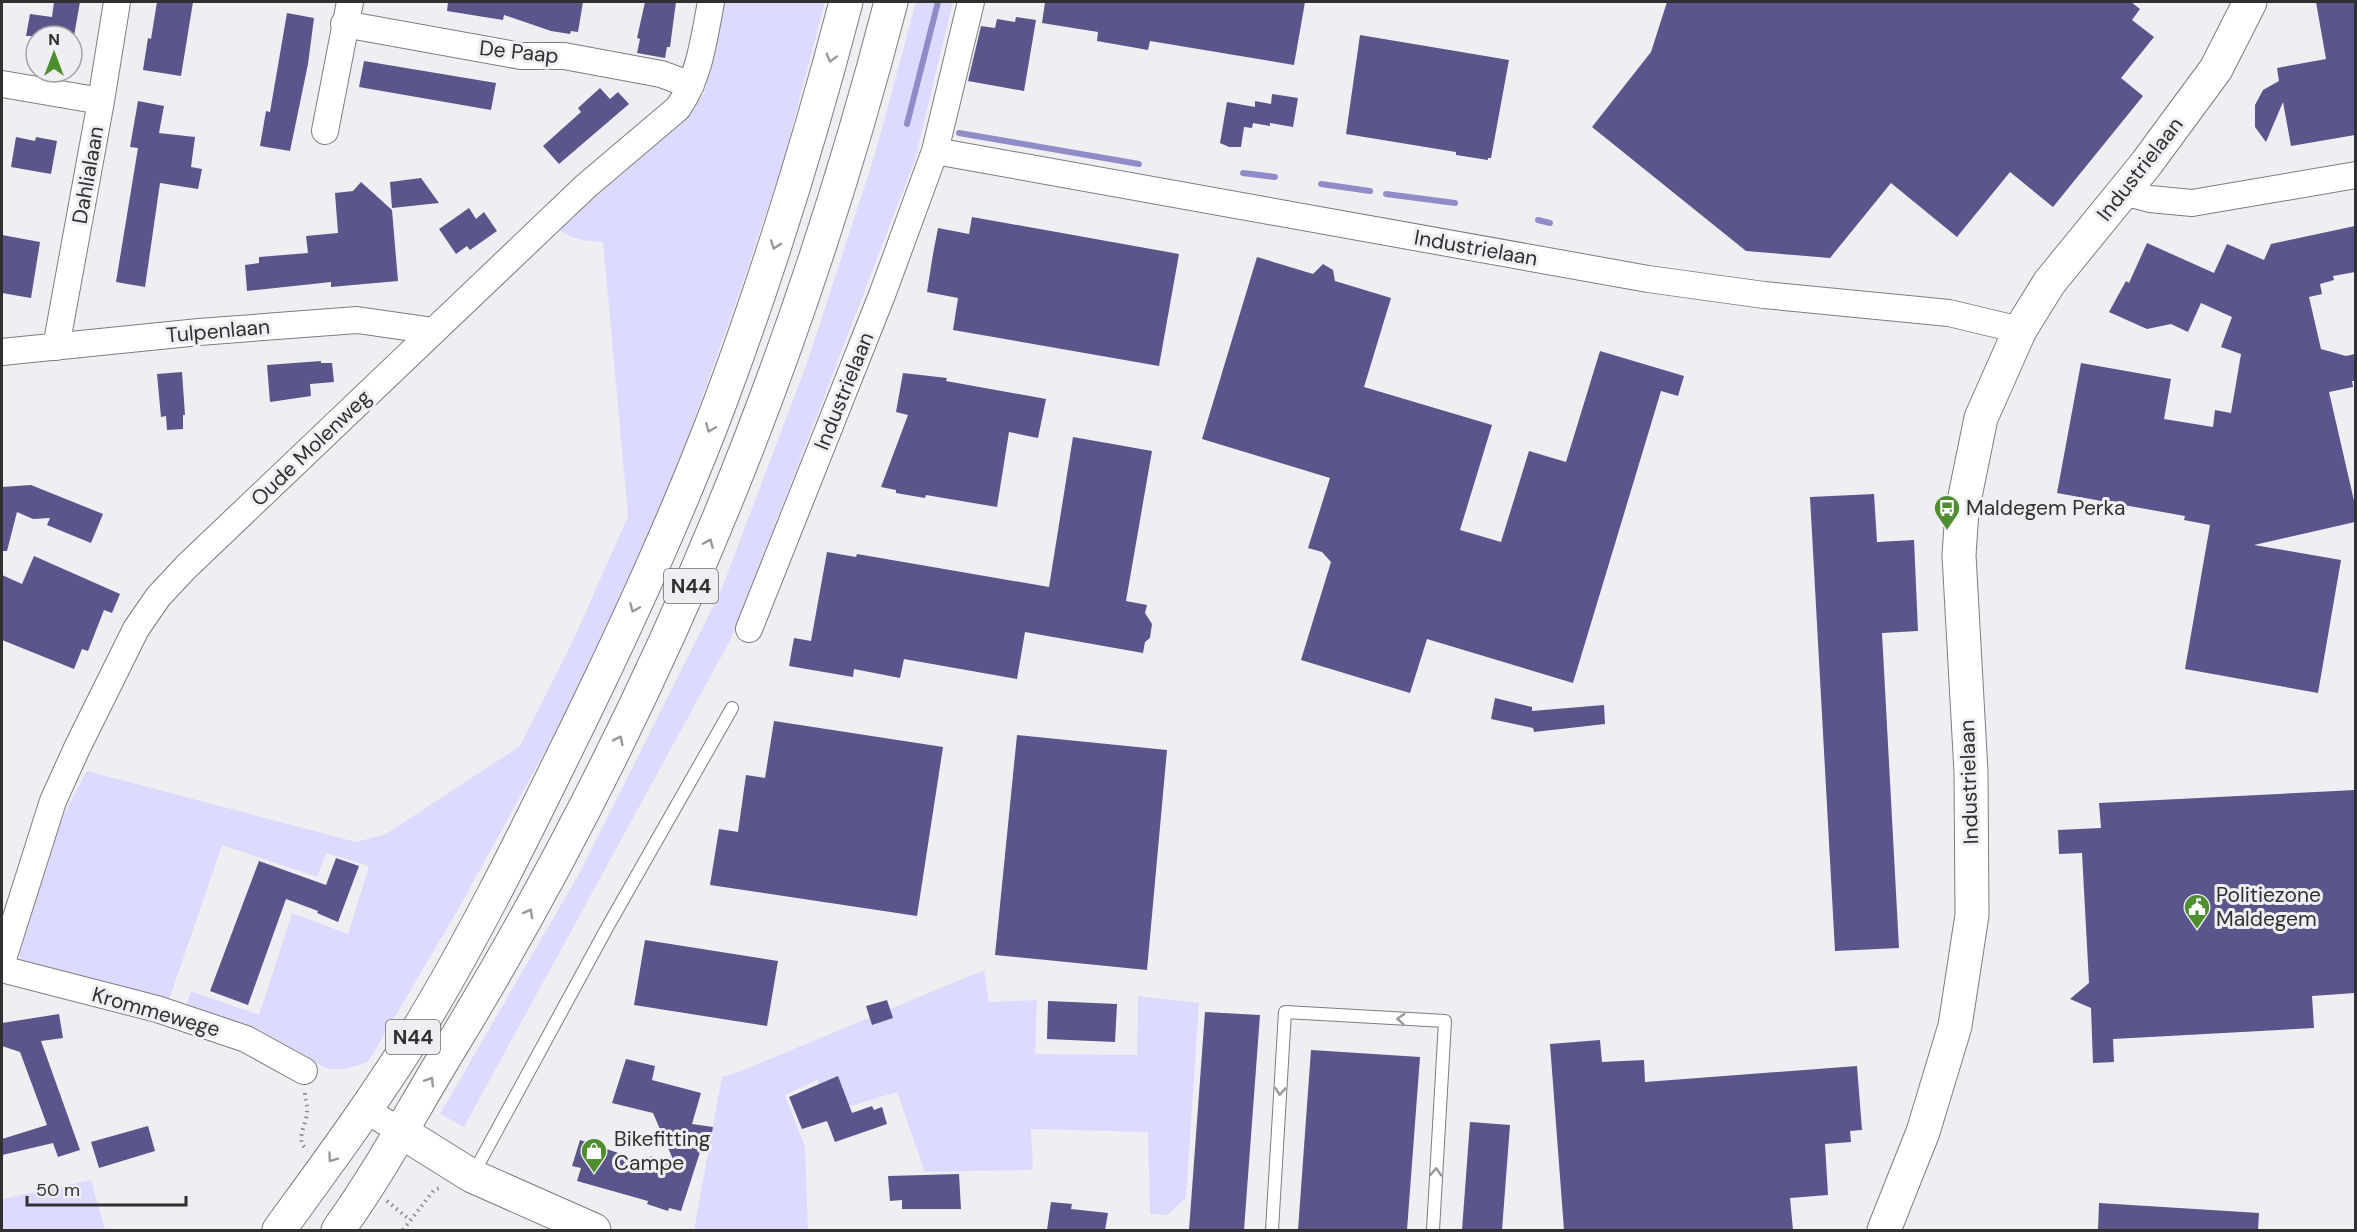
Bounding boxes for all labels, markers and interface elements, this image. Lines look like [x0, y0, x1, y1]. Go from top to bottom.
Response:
north arrow [24, 24, 84, 84]
text: N [48, 29, 60, 50]
street label: De Paap [478, 34, 560, 70]
one-way arrow [826, 52, 838, 63]
street label: Industrielaan [2091, 111, 2189, 227]
street label: Dahlialaan [66, 124, 110, 226]
street label: Industrielaan [1412, 223, 1540, 273]
one-way arrow [770, 239, 783, 250]
street label: Tulpenlaan [165, 313, 271, 349]
street label: Industrielaan [808, 328, 880, 454]
street label: Oude Molenweg [245, 383, 377, 513]
one-way arrow [705, 422, 717, 433]
bus stop icon: Maldegem Perka [1932, 493, 1962, 531]
place label: Maldegem Perka [1966, 494, 2126, 522]
one-way arrow [702, 539, 714, 550]
road number: N44 [664, 569, 718, 603]
one-way arrow [629, 602, 641, 613]
street label: Industrielaan [1953, 719, 1985, 845]
one-way arrow [612, 736, 624, 747]
place label: Politiezone Maldegem [2216, 881, 2321, 933]
public building icon: Politiezone Maldegem [2182, 892, 2212, 930]
one-way arrow [522, 909, 533, 919]
street label: Krommewege [89, 980, 223, 1044]
one-way arrow [1396, 1012, 1405, 1025]
road number: N44 [386, 1020, 440, 1054]
one-way arrow [423, 1077, 435, 1087]
one-way arrow [1274, 1086, 1287, 1095]
place label: Bikefitting Campe [614, 1125, 711, 1177]
shop icon: Bikefitting Campe [579, 1136, 609, 1174]
one-way arrow [328, 1151, 339, 1162]
one-way arrow [1430, 1168, 1443, 1177]
scale bar [27, 1169, 186, 1207]
text: 50 m [36, 1178, 80, 1202]

